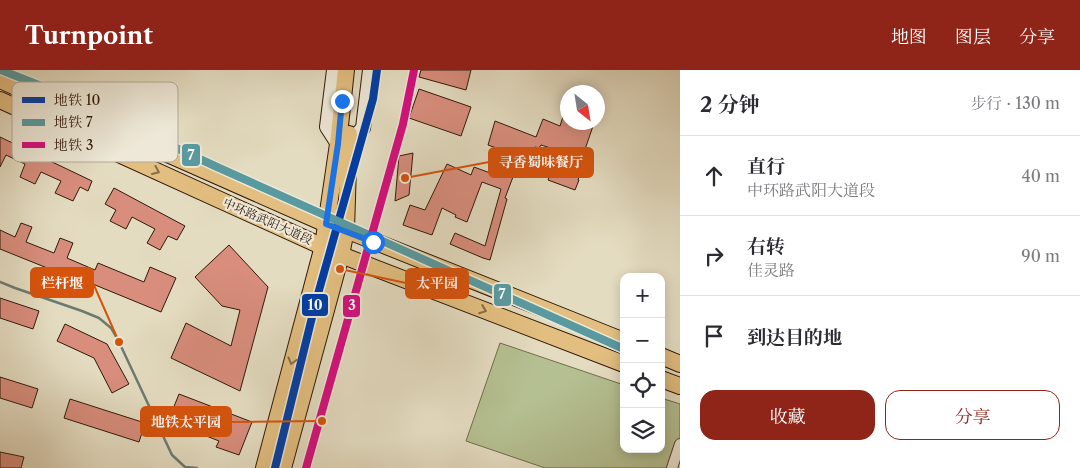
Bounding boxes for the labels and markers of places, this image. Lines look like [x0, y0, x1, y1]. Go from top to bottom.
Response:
callout: 寻香蜀味餐厅 [489, 148, 593, 177]
callout: 栏杆堰 [31, 268, 93, 297]
callout: 太平园 [406, 269, 468, 298]
callout: 地铁太平园 [141, 407, 231, 436]

